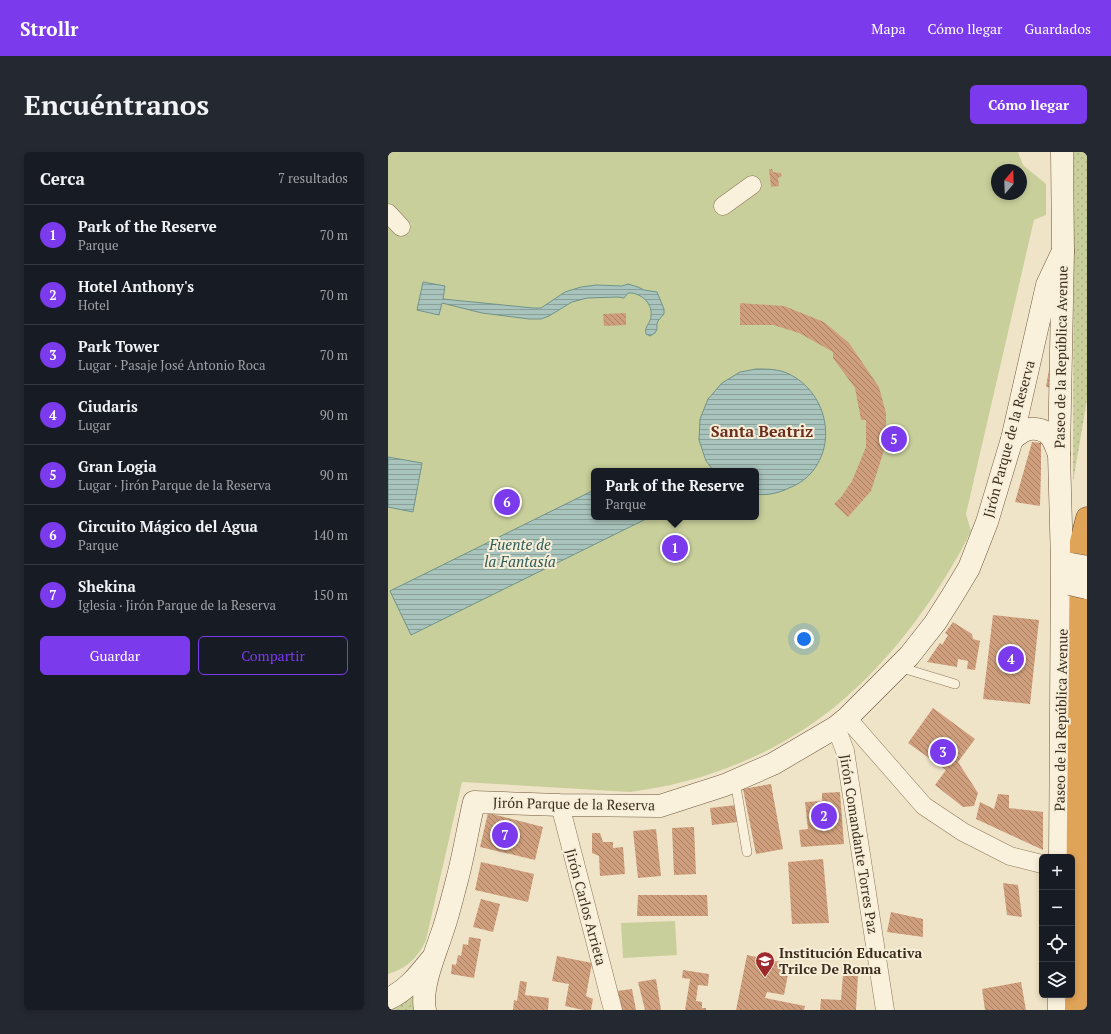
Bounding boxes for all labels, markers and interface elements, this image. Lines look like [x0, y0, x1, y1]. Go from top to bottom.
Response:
text: Strollr [20, 16, 78, 41]
text: Mapa [871, 19, 906, 38]
text: Cómo llegar [928, 19, 1002, 38]
text: Guardados [1024, 19, 1091, 38]
button: Cómo llegar [970, 85, 1087, 124]
text: Encuéntranos [24, 86, 209, 123]
north arrow [991, 164, 1027, 200]
text: Cerca [40, 167, 85, 190]
text: 7 resultados [278, 169, 348, 187]
text: Park of the Reserve [78, 216, 217, 236]
text: 1 [49, 226, 57, 244]
text: 70 m [320, 226, 348, 244]
text: Parque [78, 236, 118, 254]
street label: Paseo de la República Avenue [1049, 265, 1072, 449]
text: Hotel Anthony's [78, 276, 194, 296]
text: 2 [49, 286, 57, 304]
text: 70 m [320, 286, 348, 304]
text: Hotel [78, 296, 110, 314]
text: Park Tower [78, 336, 159, 356]
text: 3 [49, 346, 57, 364]
text: 70 m [320, 346, 348, 364]
text: Lugar · Pasaje José Antonio Roca [78, 356, 266, 374]
street label: Jirón Parque de la Reserva [978, 358, 1039, 520]
text: Ciudaris [78, 396, 138, 416]
text: 4 [49, 406, 57, 424]
text: 90 m [320, 406, 348, 424]
text: Lugar [78, 416, 111, 434]
district label: Santa Beatriz [711, 420, 813, 442]
pin: 5 [881, 424, 907, 454]
text: Gran Logia [78, 456, 157, 476]
text: 5 [49, 466, 57, 484]
text: 90 m [320, 466, 348, 484]
popup [591, 468, 759, 520]
text: Park of the Reserve [606, 475, 744, 495]
text: Lugar · Jirón Parque de la Reserva [78, 476, 271, 494]
pin: 6 [494, 487, 520, 517]
text: Parque [606, 495, 646, 513]
text: Circuito Mágico del Agua [78, 516, 258, 536]
text: 6 [49, 526, 57, 544]
text: 140 m [313, 526, 348, 544]
pin: 1 [662, 533, 688, 563]
water label: Fuente de la Fantasía [484, 534, 556, 571]
text: Parque [78, 536, 118, 554]
text: Shekina [78, 576, 136, 596]
text: 7 [49, 586, 57, 604]
text: 150 m [313, 586, 348, 604]
text: Iglesia · Jirón Parque de la Reserva [78, 596, 276, 614]
street label: Paseo de la República Avenue [1049, 628, 1072, 812]
your location [794, 629, 814, 649]
button: Guardar [40, 636, 190, 675]
button: Compartir [198, 636, 348, 675]
pin: 4 [998, 644, 1024, 674]
pin: 3 [930, 737, 956, 767]
street label: Jirón Comandante Torres Paz [836, 753, 883, 935]
street label: Jirón Parque de la Reserva [493, 793, 655, 814]
pin: 2 [811, 801, 837, 831]
pin: 7 [492, 820, 518, 850]
street label: Jirón Carlos Arrieta [562, 846, 611, 967]
map controls [1039, 854, 1075, 998]
button: + [1039, 854, 1075, 890]
button: − [1039, 890, 1075, 926]
button: locate [1039, 926, 1075, 962]
place label: Institución Educativa Trilce De Roma [779, 943, 923, 978]
school or university icon: Institución Educativa Trilce De Roma [754, 950, 776, 978]
button: layers [1039, 962, 1075, 998]

